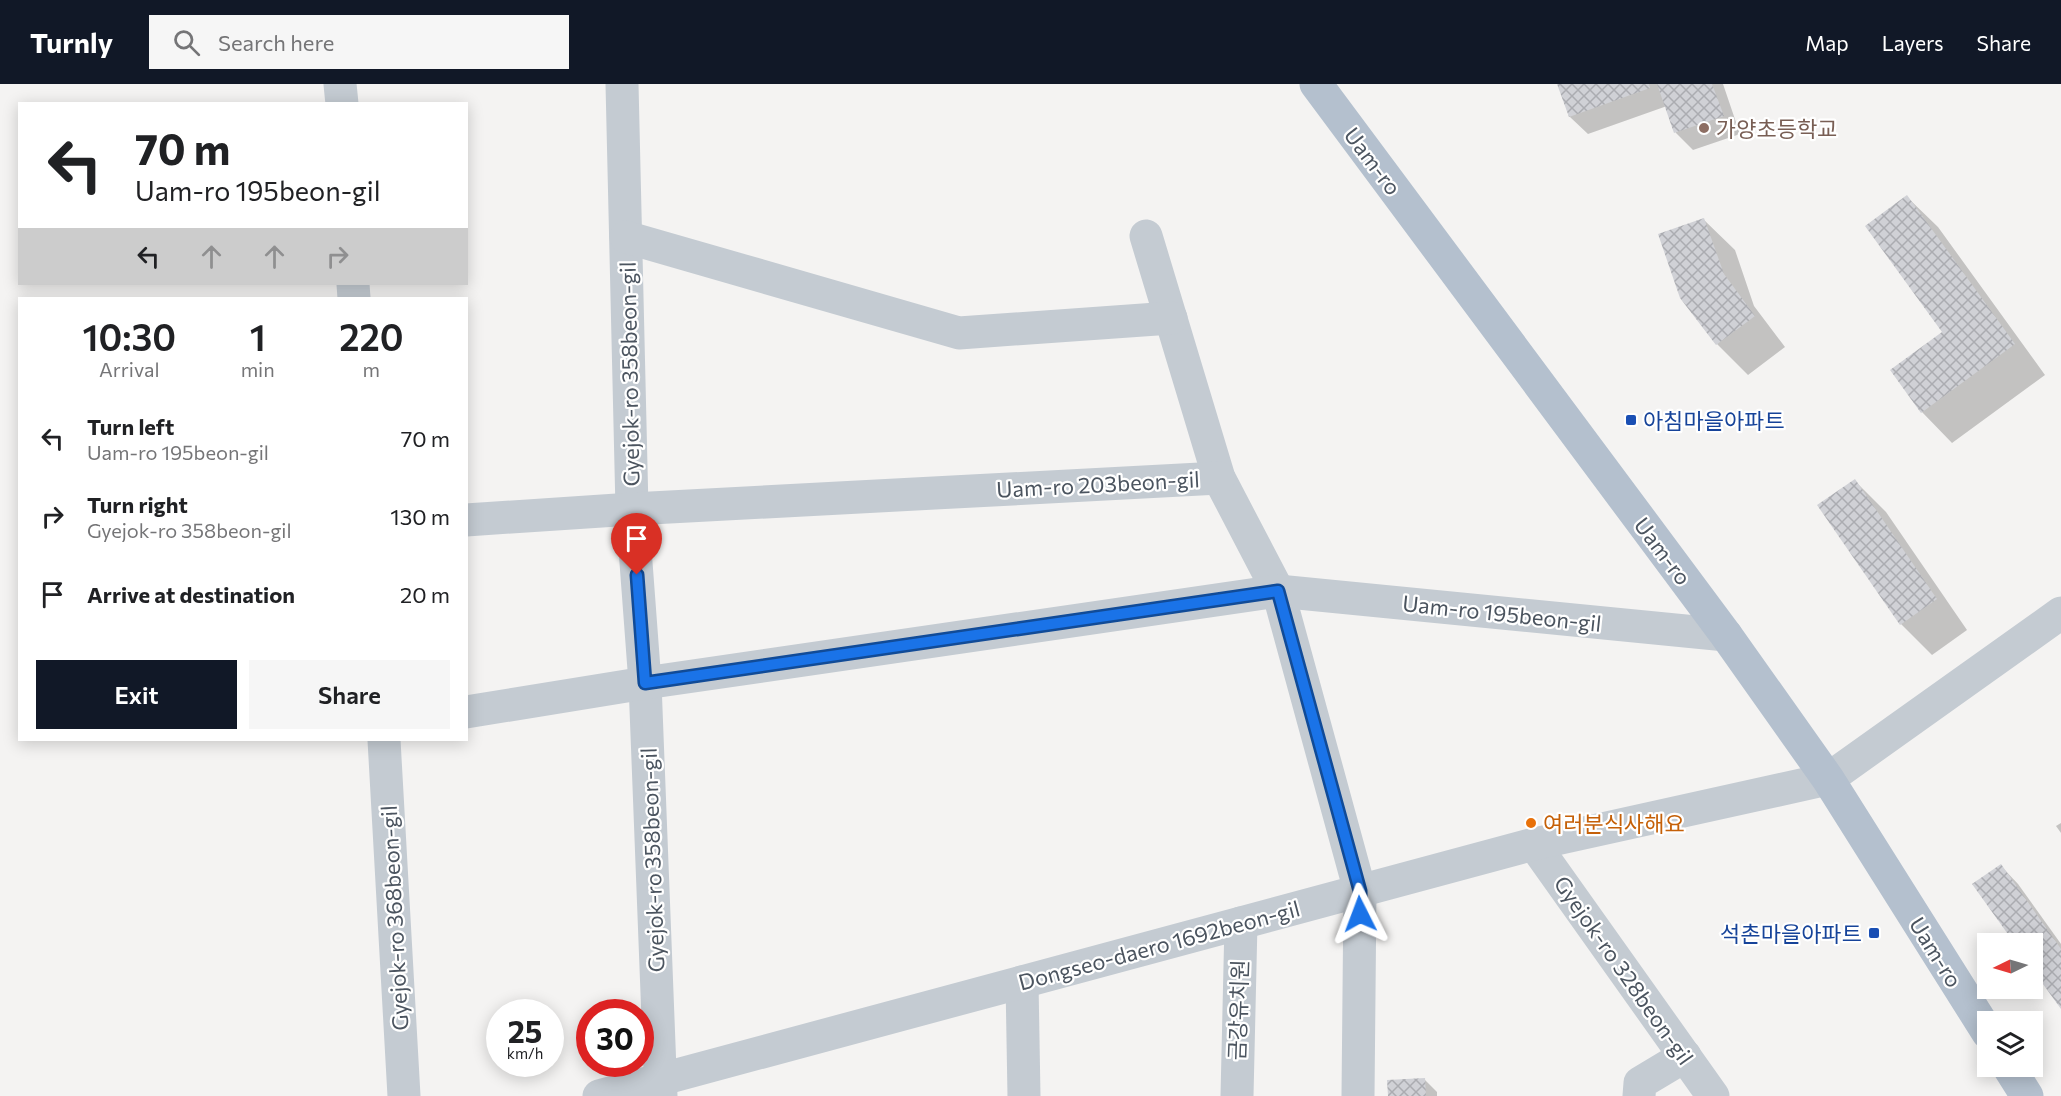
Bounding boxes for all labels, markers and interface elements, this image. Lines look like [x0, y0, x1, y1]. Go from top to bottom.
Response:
search box [149, 15, 569, 69]
text: Turnly [30, 25, 113, 59]
icon: search [170, 26, 203, 59]
text: Search here [218, 29, 334, 56]
text: Map [1805, 30, 1849, 55]
text: Layers [1882, 30, 1944, 55]
text: Share [1977, 30, 2031, 55]
place label: 가양초등학교 [1716, 115, 1837, 142]
marker: 가양초등학교 [1697, 121, 1711, 135]
text: 70 m [135, 122, 230, 174]
street label: Uam-ro [1339, 122, 1407, 200]
icon: left [36, 126, 114, 204]
text: Uam-ro 195beon-gil [135, 174, 381, 207]
icon: left [132, 240, 165, 273]
icon: ahead [195, 240, 228, 273]
icon: ahead [258, 240, 291, 273]
icon: right [321, 240, 354, 273]
street label: Gyejok-ro 358beon-gil [614, 261, 644, 487]
text: 10:30 [83, 314, 176, 358]
text: 1 [250, 314, 266, 358]
text: 220 [339, 314, 403, 358]
text: Arrival [99, 357, 160, 381]
text: min [241, 357, 275, 381]
text: m [363, 357, 380, 381]
place label: 아침마을아파트 [1643, 407, 1785, 434]
text: Turn left [87, 413, 174, 440]
marker: 아침마을아파트 [1624, 413, 1638, 427]
icon: left [36, 422, 69, 455]
text: 70 m [401, 425, 450, 452]
text: Uam-ro 195beon-gil [87, 440, 269, 464]
street label: Uam-ro 203beon-gil [996, 465, 1200, 503]
text: Turn right [87, 491, 188, 518]
icon: right [36, 500, 69, 533]
text: 130 m [390, 503, 450, 530]
street label: Uam-ro [1629, 512, 1697, 590]
pin [611, 513, 662, 575]
text: Gyejok-ro 358beon-gil [87, 518, 291, 542]
icon: arrive [620, 522, 653, 555]
icon: arrive [36, 578, 69, 611]
text: Arrive at destination [87, 581, 295, 608]
text: 20 m [400, 581, 450, 608]
street label: Uam-ro 195beon-gil [1401, 589, 1603, 637]
button: Exit [36, 660, 237, 729]
button: Share [249, 660, 450, 729]
street label: Gyejok-ro 358beon-gil [635, 747, 669, 973]
street label: Gyejok-ro 368beon-gil [375, 805, 413, 1031]
place label: 여러분식사해요 [1543, 810, 1685, 837]
marker: 여러분식사해요 [1524, 816, 1538, 830]
street label: Gyejok-ro 328beon-gil [1549, 870, 1699, 1070]
position arrow [1328, 882, 1392, 946]
street label: Dongseo-daero 1692beon-gil [1015, 894, 1303, 996]
street label: Uam-ro [1904, 912, 1968, 992]
place label: 석촌마을아파트 [1720, 920, 1862, 947]
marker: 석촌마을아파트 [1867, 926, 1881, 940]
north arrow [1977, 933, 2043, 999]
map controls [1977, 933, 2043, 1077]
street label: 금강유치원 [1223, 959, 1253, 1061]
speed limit sign: 30 [576, 999, 654, 1077]
button: layers [1977, 1011, 2043, 1077]
text: 25 [508, 1012, 542, 1049]
text: km/h [507, 1044, 543, 1062]

